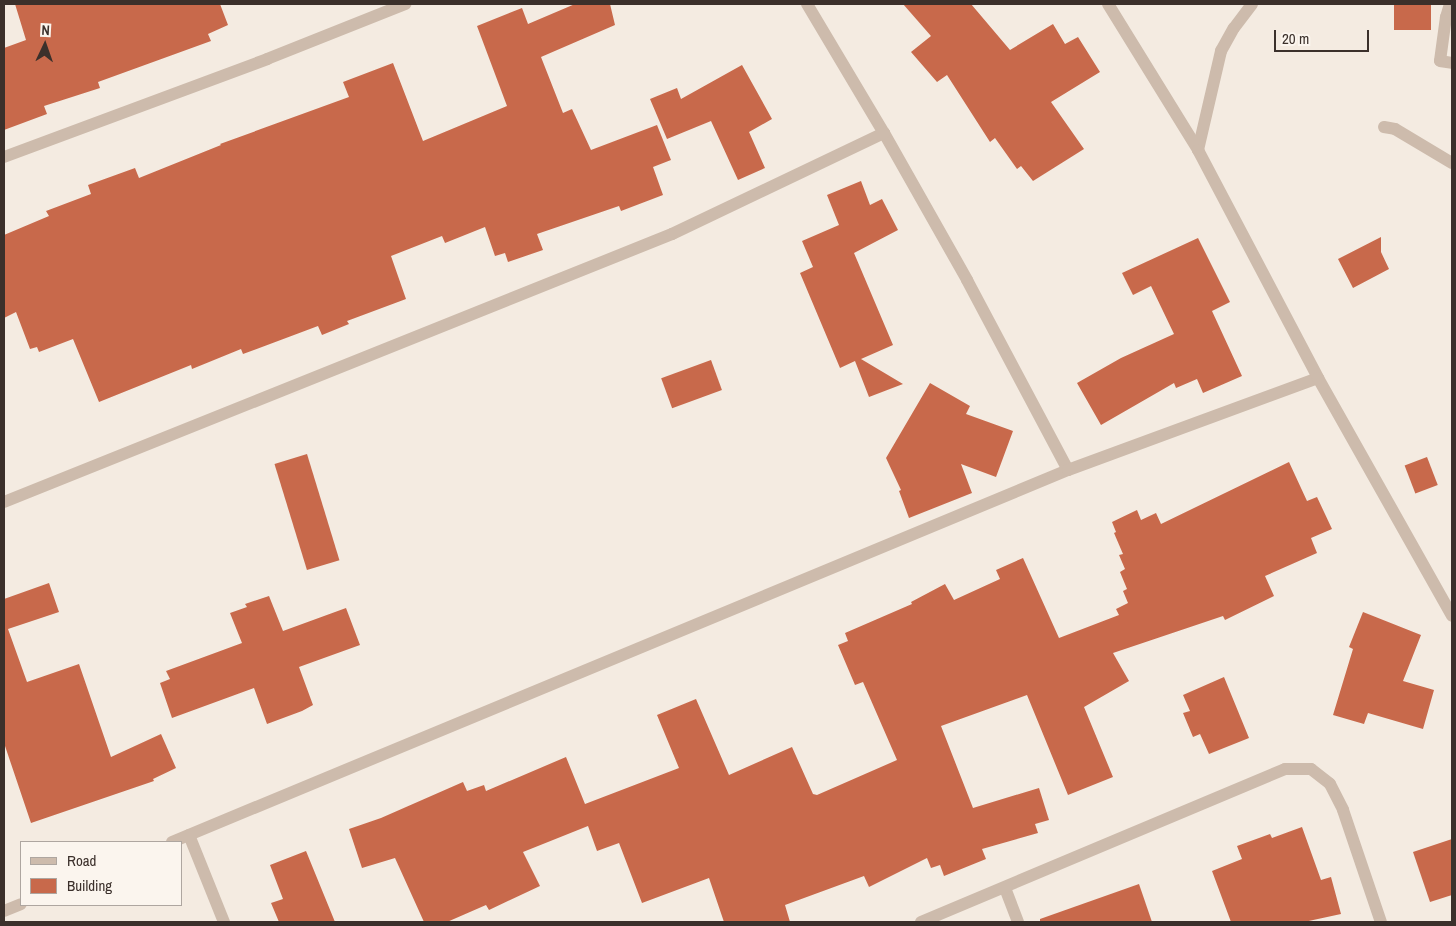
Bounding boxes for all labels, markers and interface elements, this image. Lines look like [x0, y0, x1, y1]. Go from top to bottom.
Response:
north arrow [20, 20, 70, 70]
scale bar [1276, 20, 1371, 52]
text: N [41, 21, 50, 39]
text: 20 m [1282, 28, 1309, 49]
legend [20, 841, 182, 906]
text: Road [67, 850, 96, 871]
text: Building [67, 875, 112, 896]

